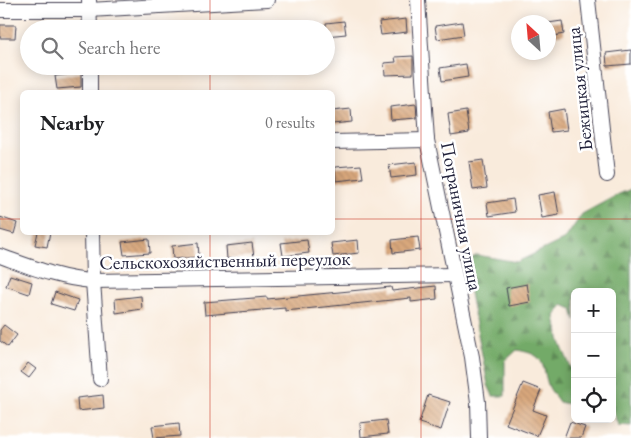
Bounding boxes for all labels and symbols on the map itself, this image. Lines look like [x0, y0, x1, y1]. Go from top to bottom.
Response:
north arrow [511, 15, 556, 60]
street label: Бежицкая улица [561, 25, 598, 152]
street label: Пограничная улица [435, 139, 488, 293]
street label: Сельскохозяйственный переулок [99, 246, 351, 275]

